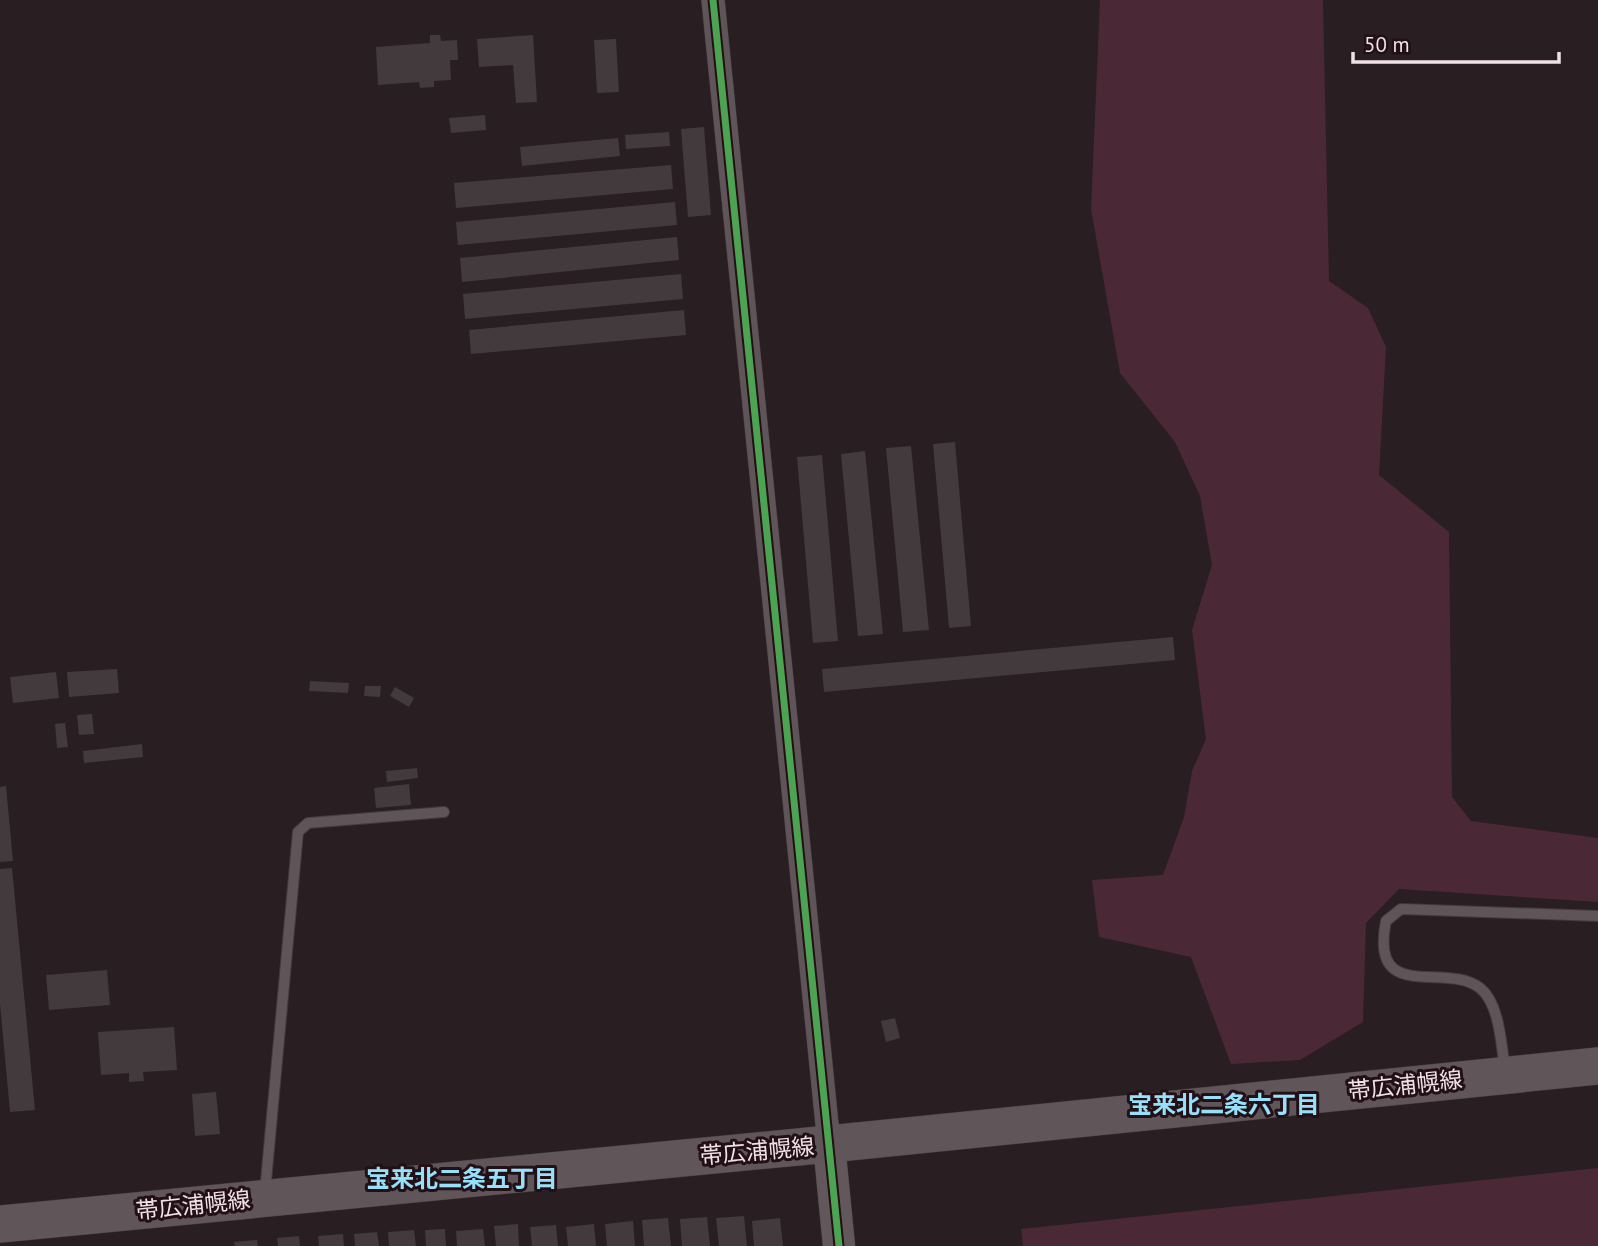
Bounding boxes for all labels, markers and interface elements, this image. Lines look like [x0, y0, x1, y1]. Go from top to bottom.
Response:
scale bar [1353, 21, 1560, 65]
text: 50 m [1364, 31, 1410, 58]
street label: 帯広浦幌線 [1346, 1064, 1464, 1105]
district label: 宝来北二条六丁目 [1128, 1089, 1320, 1120]
street label: 帯広浦幌線 [698, 1131, 816, 1170]
district label: 宝来北二条五丁目 [366, 1163, 558, 1194]
street label: 帯広浦幌線 [134, 1184, 252, 1225]

